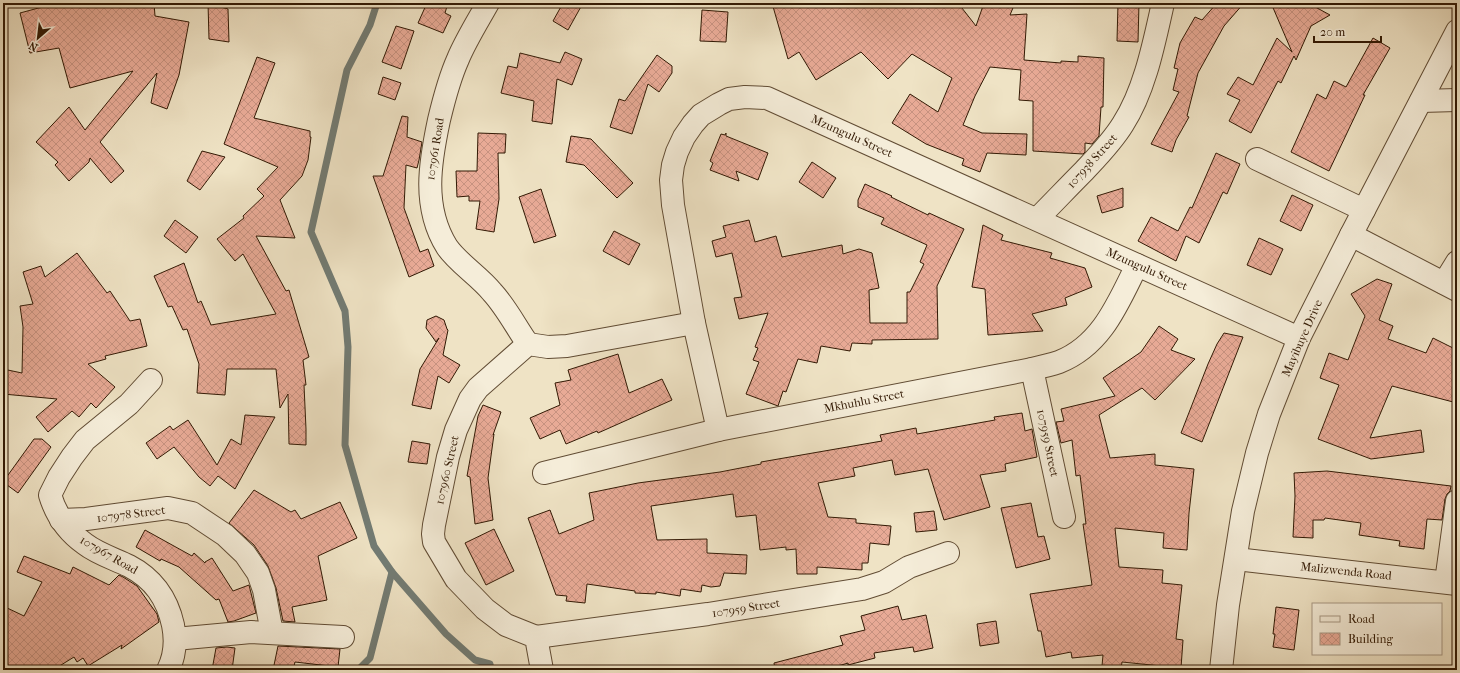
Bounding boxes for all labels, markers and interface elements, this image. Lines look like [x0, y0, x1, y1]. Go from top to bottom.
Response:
north arrow [18, 18, 58, 58]
scale bar [1314, 18, 1381, 44]
text: 20 m [1320, 25, 1345, 39]
text: N [26, 38, 40, 54]
street label: Mzungulu Street [809, 112, 896, 161]
street label: 107961 Road [423, 116, 447, 181]
street label: 107938 Street [1064, 130, 1120, 191]
street label: Mzungulu Street [1104, 245, 1191, 294]
street label: Mayibuye Drive [1279, 297, 1325, 379]
street label: Mkhuhlu Street [823, 386, 906, 416]
street label: 107959 Street [1034, 408, 1062, 479]
street label: 107960 Street [432, 433, 462, 506]
street label: 107978 Street [96, 503, 167, 525]
street label: 107967 Road [78, 533, 141, 577]
street label: Malizwenda Road [1300, 559, 1393, 583]
street label: 107959 Street [711, 596, 782, 620]
legend [1312, 603, 1442, 655]
text: Road [1348, 612, 1375, 626]
text: Building [1348, 632, 1393, 646]

